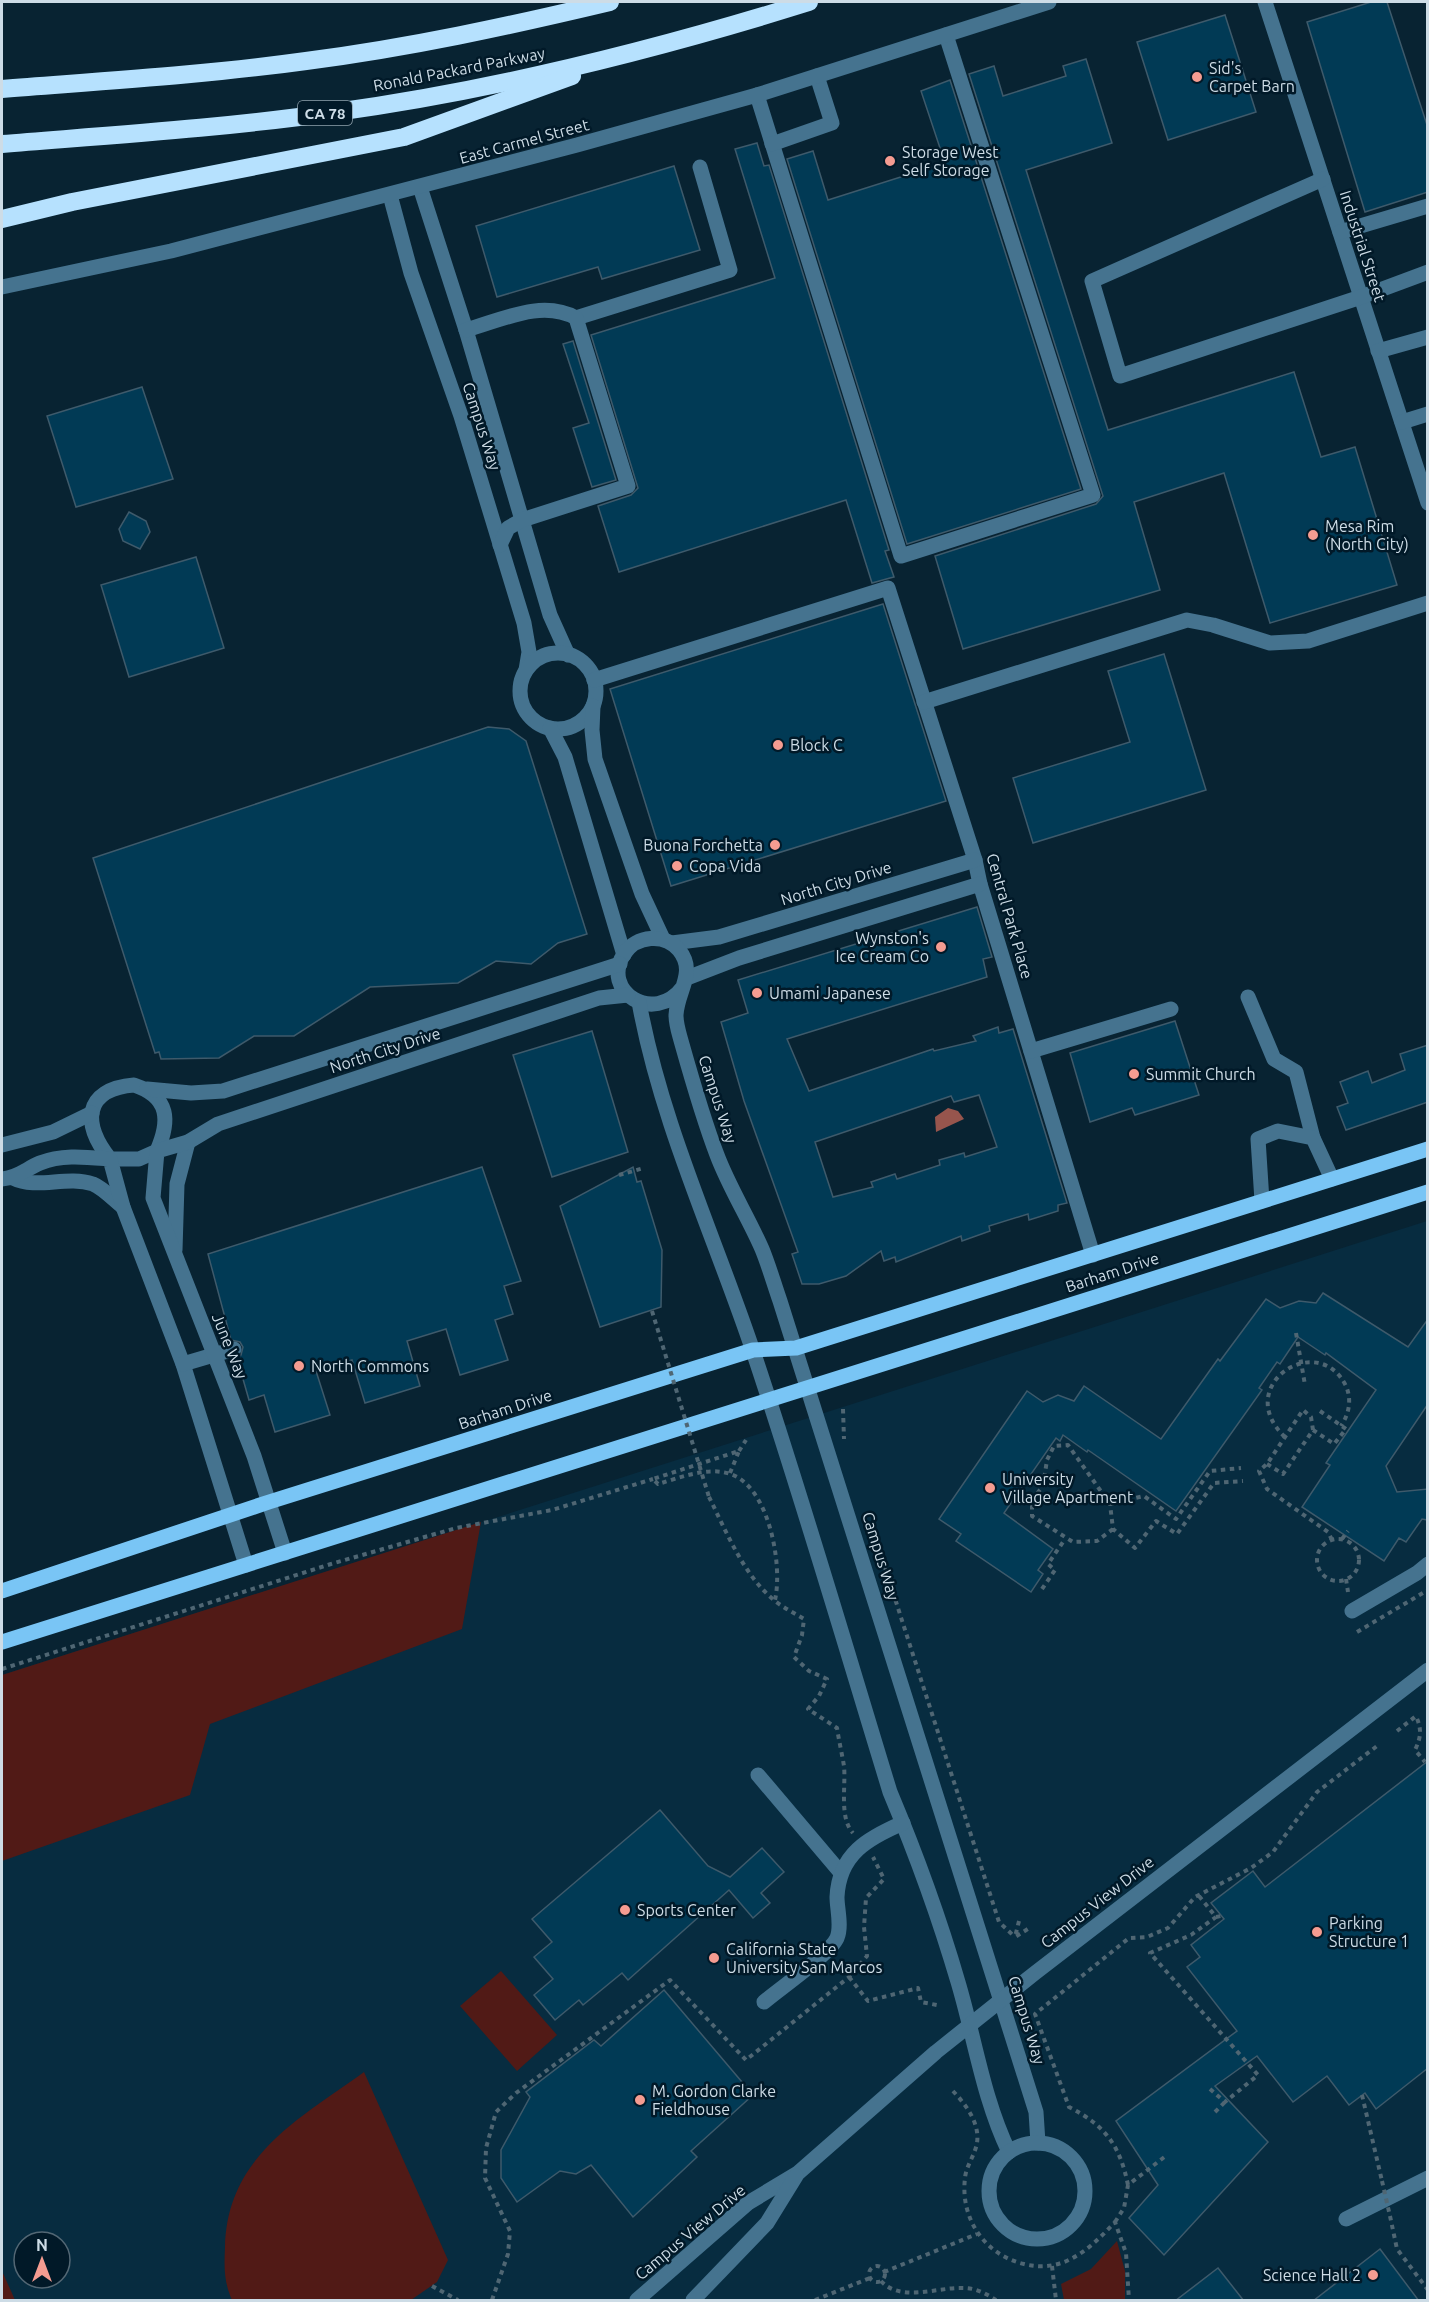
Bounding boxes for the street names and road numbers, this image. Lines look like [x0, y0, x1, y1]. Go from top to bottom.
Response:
street label: Ronald Packard Parkway [372, 43, 547, 94]
road number: CA 78 [298, 101, 352, 125]
street label: East Carmel Street [457, 115, 591, 167]
street label: Industrial Street [1337, 188, 1390, 304]
street label: Campus Way [459, 380, 505, 472]
street label: Central Park Place [983, 851, 1037, 981]
street label: North City Drive [778, 858, 894, 908]
street label: North City Drive [327, 1024, 443, 1076]
street label: Campus Way [695, 1053, 741, 1145]
street label: Barham Drive [1063, 1248, 1161, 1296]
street label: June Way [209, 1311, 251, 1382]
street label: Barham Drive [456, 1385, 554, 1433]
street label: Campus Way [859, 1510, 903, 1603]
street label: Campus View Drive [1037, 1852, 1157, 1952]
street label: Campus Way [1005, 1974, 1049, 2067]
street label: Campus View Drive [631, 2181, 749, 2283]

